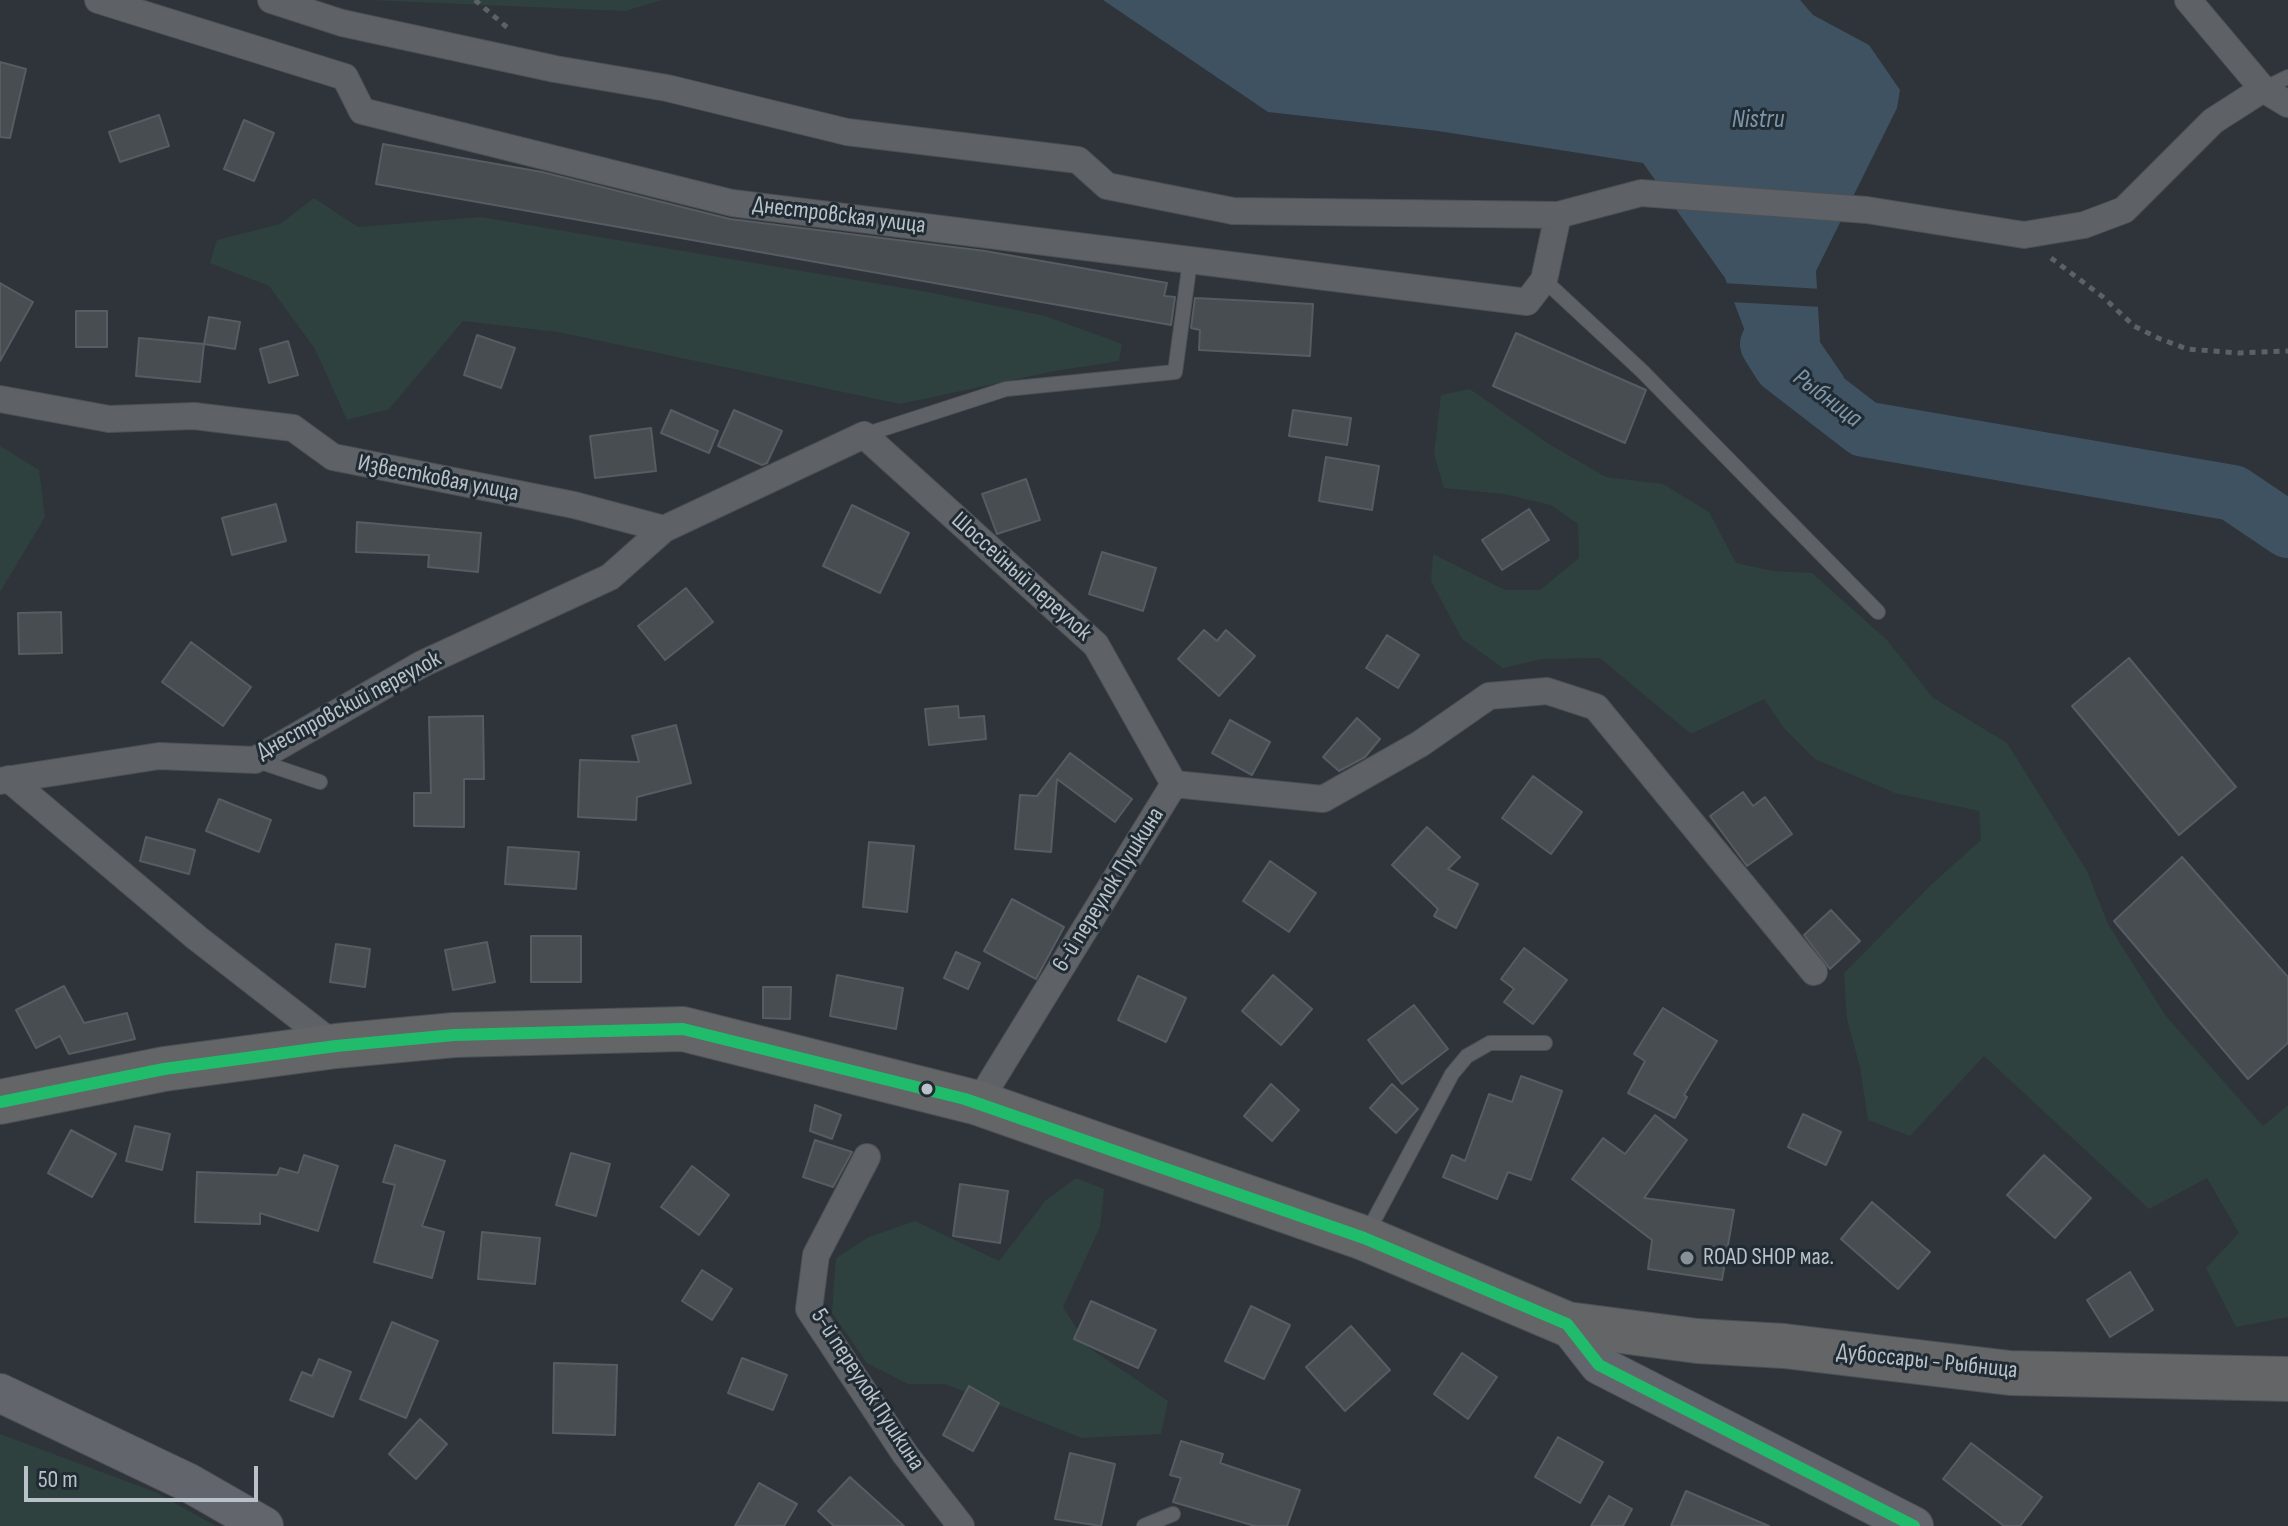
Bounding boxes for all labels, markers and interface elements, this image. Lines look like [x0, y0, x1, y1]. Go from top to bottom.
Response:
water label: Nistru [1732, 104, 1784, 136]
street label: Днестровская улица [751, 191, 927, 241]
water label: Рыбница [1786, 363, 1868, 435]
street label: Известковая улица [355, 449, 521, 509]
street label: Шоссейный переулок [945, 507, 1097, 647]
street label: Днестровский переулок [252, 645, 446, 767]
street label: 6-й переулок Пушкина [1047, 803, 1171, 977]
unlabelled marker [919, 1081, 935, 1097]
place label: ROAD SHOP маг. [1703, 1244, 1834, 1272]
marker: ROAD SHOP маг. [1678, 1249, 1696, 1267]
street label: 5-й переулок Пушкина [804, 1304, 930, 1476]
street label: Дубоссары - Рыбница [1835, 1338, 2019, 1386]
scale bar [28, 1450, 262, 1500]
text: 50 m [38, 1465, 78, 1494]

